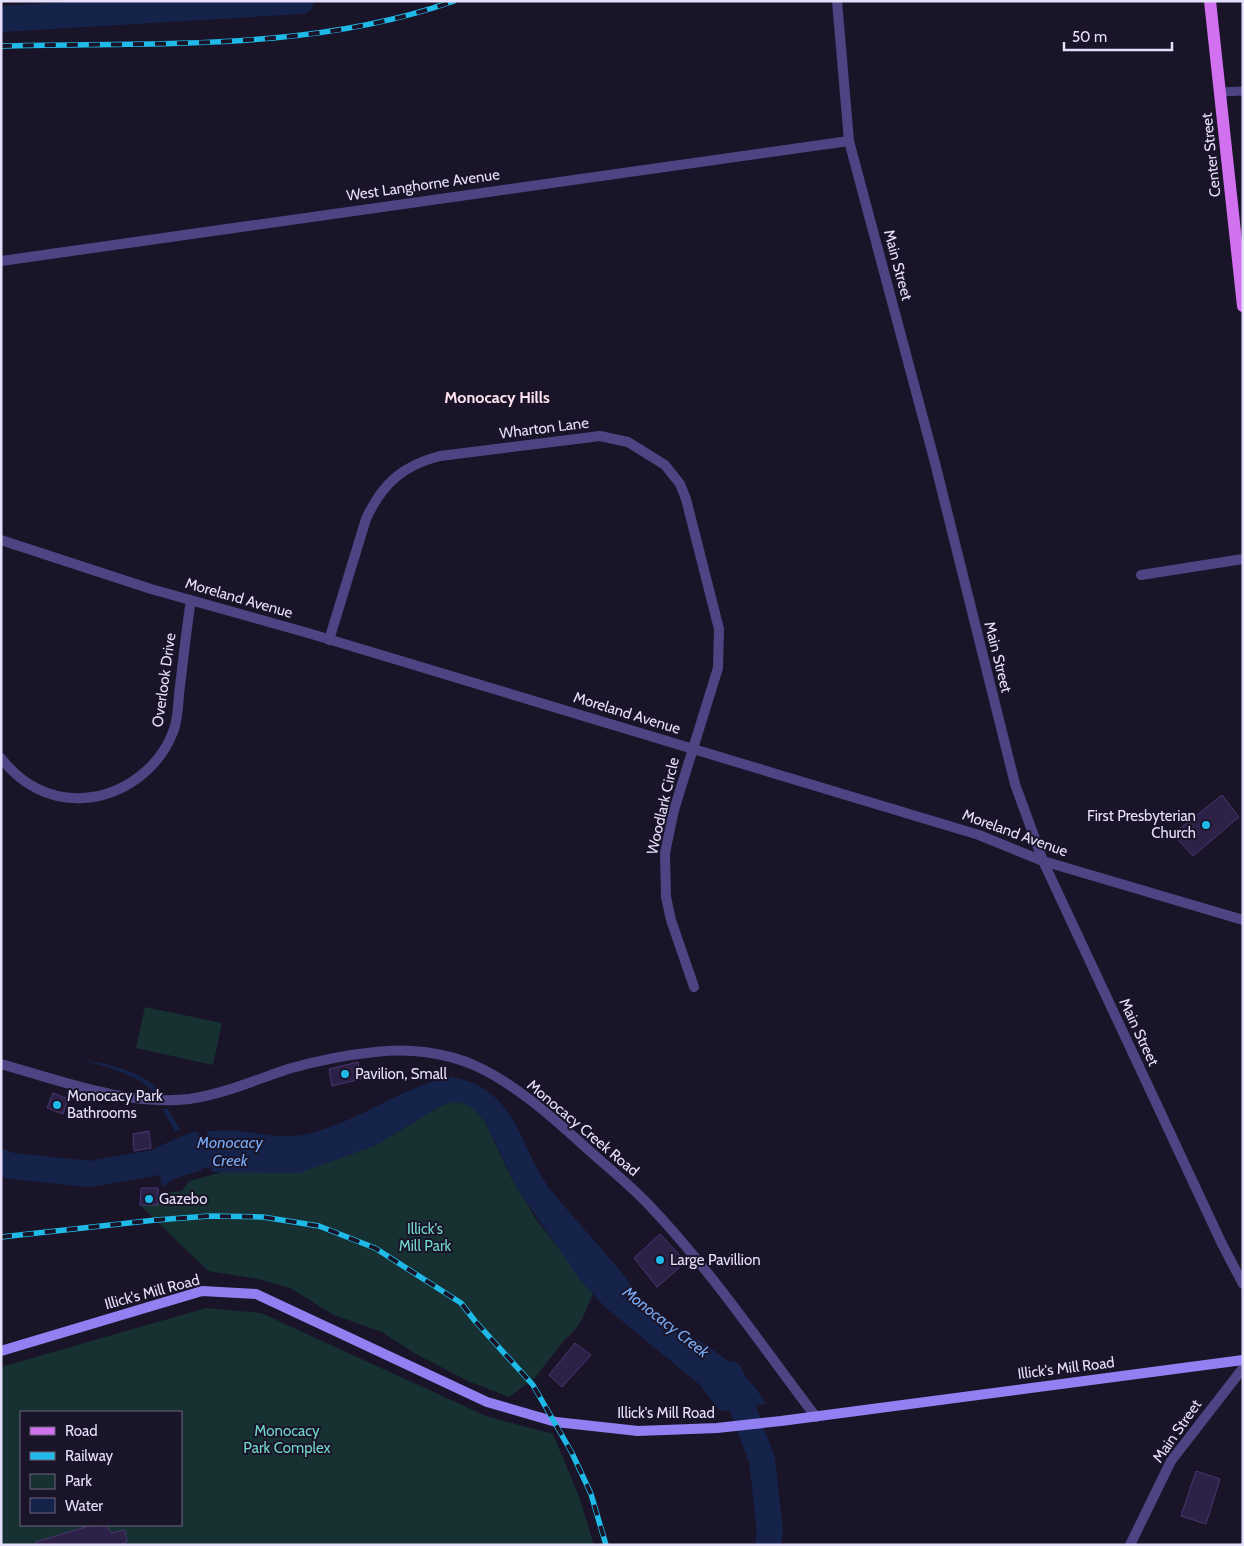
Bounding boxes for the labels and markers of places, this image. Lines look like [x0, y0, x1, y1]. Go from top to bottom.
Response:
place label: First Presbyterian Church [1087, 807, 1196, 842]
marker: First Presbyterian Church [1200, 819, 1212, 831]
place label: Pavilion, Small [355, 1065, 447, 1083]
marker: Pavilion, Small [339, 1068, 351, 1080]
place label: Monocacy Park Bathrooms [67, 1087, 163, 1122]
marker: Monocacy Park Bathrooms [51, 1099, 63, 1111]
place label: Gazebo [159, 1190, 207, 1208]
marker: Gazebo [143, 1193, 155, 1205]
place label: Large Pavillion [670, 1251, 761, 1269]
marker: Large Pavillion [654, 1254, 666, 1266]

